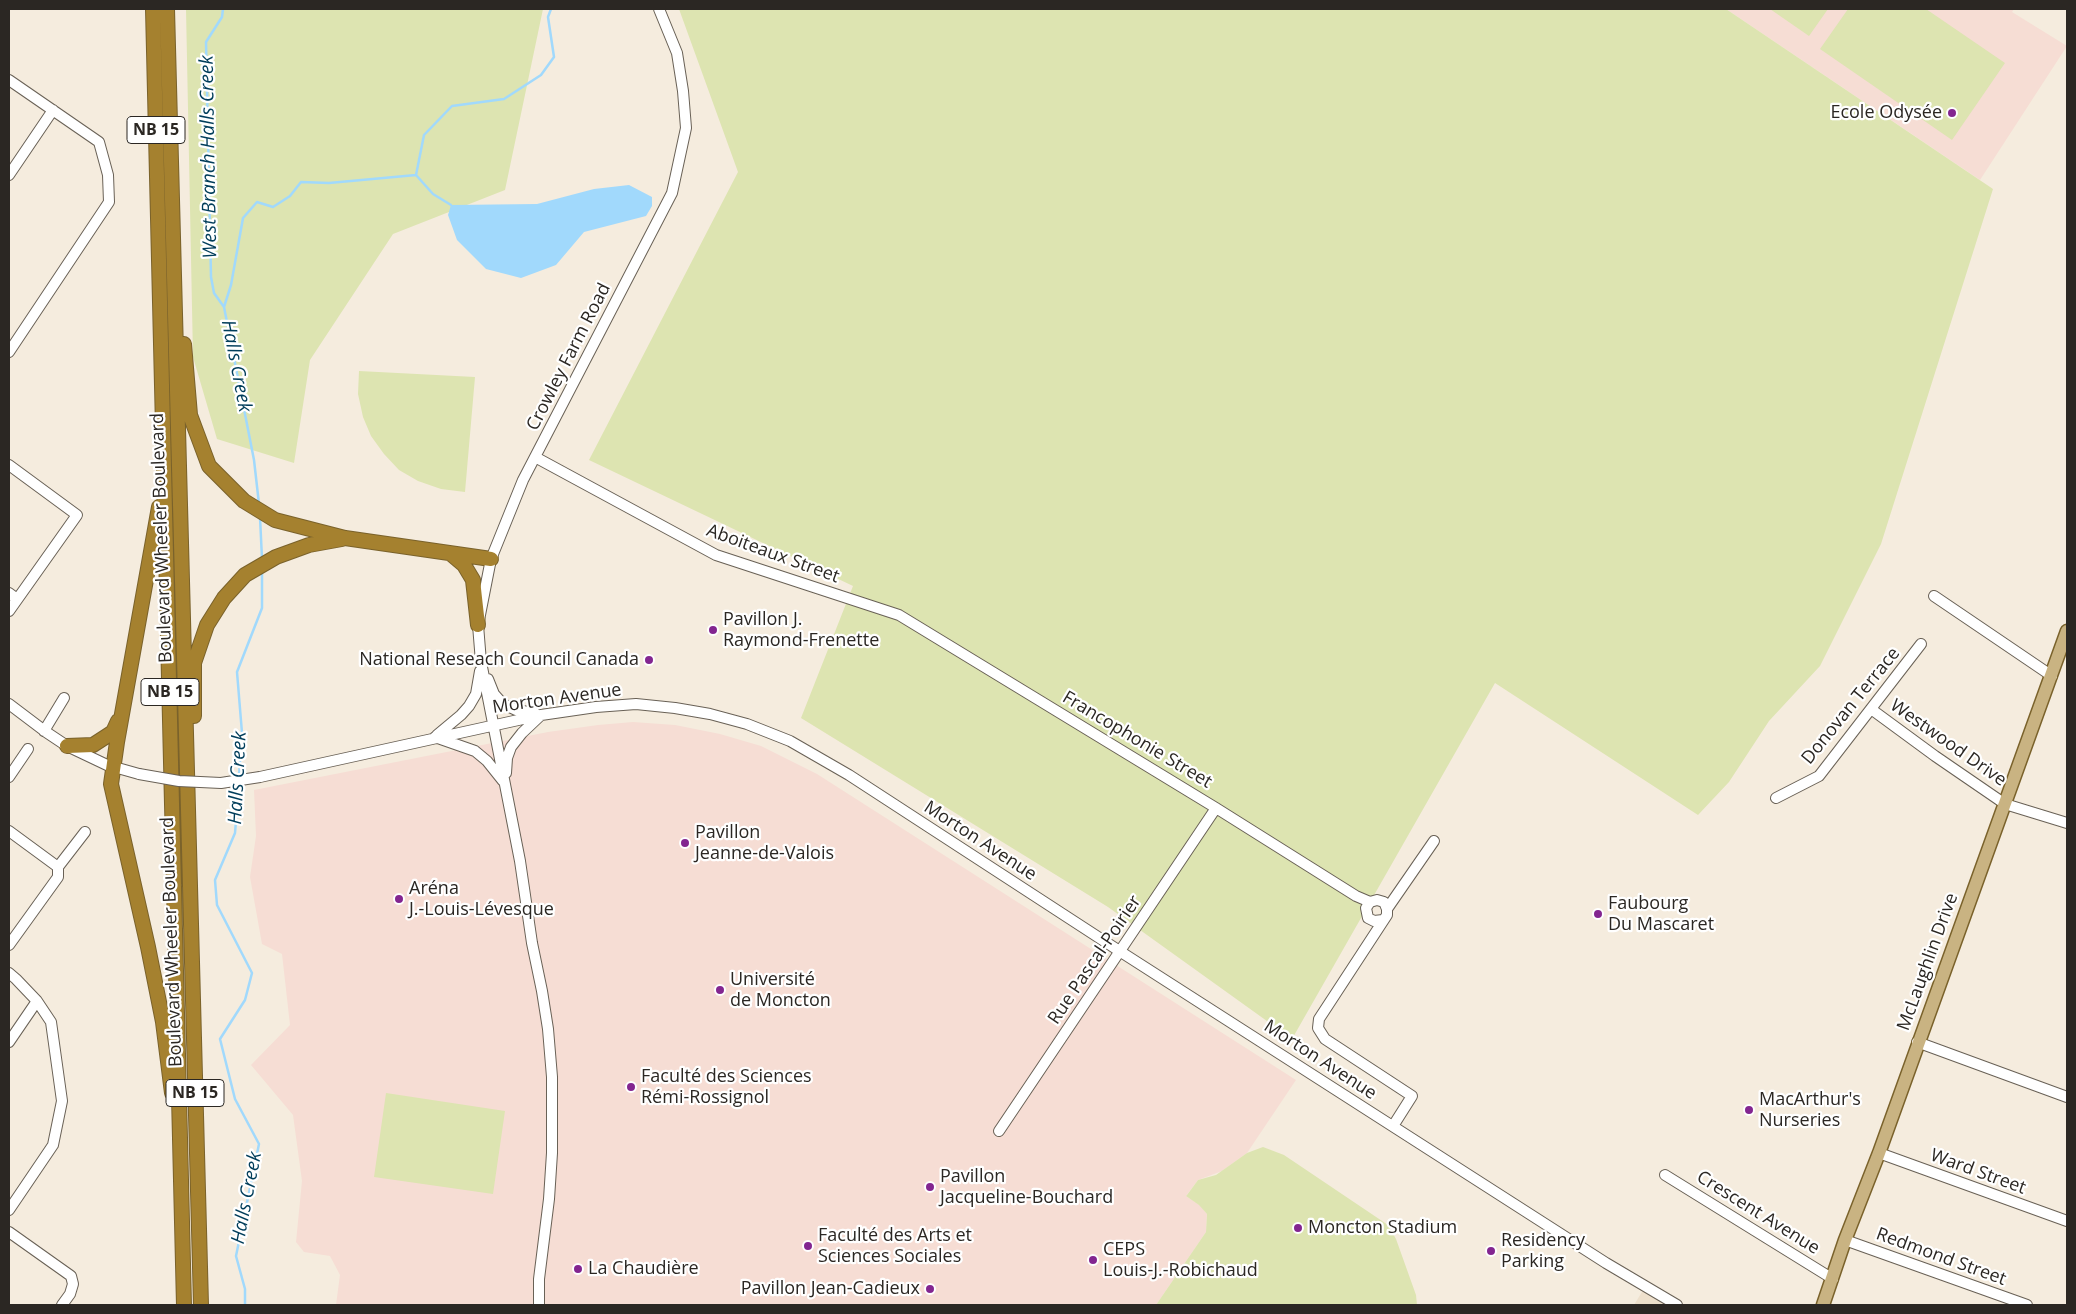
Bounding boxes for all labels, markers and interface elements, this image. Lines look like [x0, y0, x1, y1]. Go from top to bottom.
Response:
water label: West Branch Halls Creek [196, 55, 222, 259]
place label: Ecole Odysée [1830, 102, 1942, 124]
marker: Ecole Odysée [1946, 107, 1958, 119]
road number: NB 15 [127, 116, 185, 144]
street label: Crowley Farm Road [522, 280, 616, 434]
water label: Halls Creek [216, 318, 256, 414]
street label: Boulevard Wheeler Boulevard [147, 413, 177, 663]
street label: Aboiteaux Street [704, 520, 842, 588]
place label: Pavillon J. Raymond-Frenette [723, 609, 879, 652]
marker: Pavillon J. Raymond-Frenette [707, 624, 719, 636]
street label: Donovan Terrace [1797, 643, 1905, 769]
place label: National Reseach Council Canada [359, 649, 639, 671]
marker: National Reseach Council Canada [643, 654, 655, 666]
road number: NB 15 [141, 679, 199, 706]
street label: Morton Avenue [491, 679, 623, 719]
street label: Francophonie Street [1058, 687, 1216, 793]
street label: Westwood Drive [1886, 695, 2010, 791]
water label: Halls Creek [224, 731, 252, 825]
street label: Morton Avenue [920, 797, 1040, 885]
street label: Boulevard Wheeler Boulevard [157, 817, 187, 1067]
place label: Pavillon Jeanne-de-Valois [695, 822, 834, 864]
marker: Pavillon Jeanne-de-Valois [679, 837, 691, 849]
place label: Aréna J.-Louis-Lévesque [409, 878, 554, 921]
street label: McLaughlin Drive [1893, 890, 1963, 1034]
street label: Rue Pascal-Poirier [1044, 891, 1146, 1029]
marker: Aréna J.-Louis-Lévesque [393, 893, 405, 905]
place label: Faubourg Du Mascaret [1608, 893, 1714, 936]
marker: Faubourg Du Mascaret [1592, 908, 1604, 920]
place label: Université de Moncton [730, 969, 831, 1012]
marker: Université de Moncton [714, 984, 726, 996]
street label: Morton Avenue [1260, 1016, 1380, 1104]
place label: Faculté des Sciences Rémi-Rossignol [641, 1066, 812, 1108]
road number: NB 15 [166, 1080, 224, 1106]
marker: Faculté des Sciences Rémi-Rossignol [625, 1081, 637, 1093]
place label: MacArthur's Nurseries [1759, 1089, 1861, 1132]
marker: MacArthur's Nurseries [1743, 1104, 1755, 1116]
street label: Ward Street [1927, 1145, 2029, 1199]
water label: Halls Creek [227, 1150, 267, 1246]
place label: Pavillon Jacqueline-Bouchard [940, 1166, 1113, 1208]
street label: Crescent Avenue [1693, 1167, 1823, 1259]
marker: Pavillon Jacqueline-Bouchard [924, 1181, 936, 1193]
place label: Moncton Stadium [1308, 1217, 1457, 1239]
marker: Moncton Stadium [1292, 1222, 1304, 1234]
street label: Redmond Street [1873, 1223, 2009, 1291]
place label: Faculté des Arts et Sciences Sociales [818, 1225, 972, 1268]
place label: Residency Parking [1501, 1230, 1585, 1272]
place label: CEPS Louis-J.-Robichaud [1103, 1239, 1258, 1282]
marker: Faculté des Arts et Sciences Sociales [802, 1240, 814, 1252]
marker: Residency Parking [1485, 1245, 1497, 1257]
marker: CEPS Louis-J.-Robichaud [1087, 1254, 1099, 1266]
place label: La Chaudière [588, 1258, 699, 1280]
marker: La Chaudière [572, 1263, 584, 1275]
place label: Pavillon Jean-Cadieux [741, 1278, 920, 1300]
marker: Pavillon Jean-Cadieux [924, 1283, 936, 1295]

